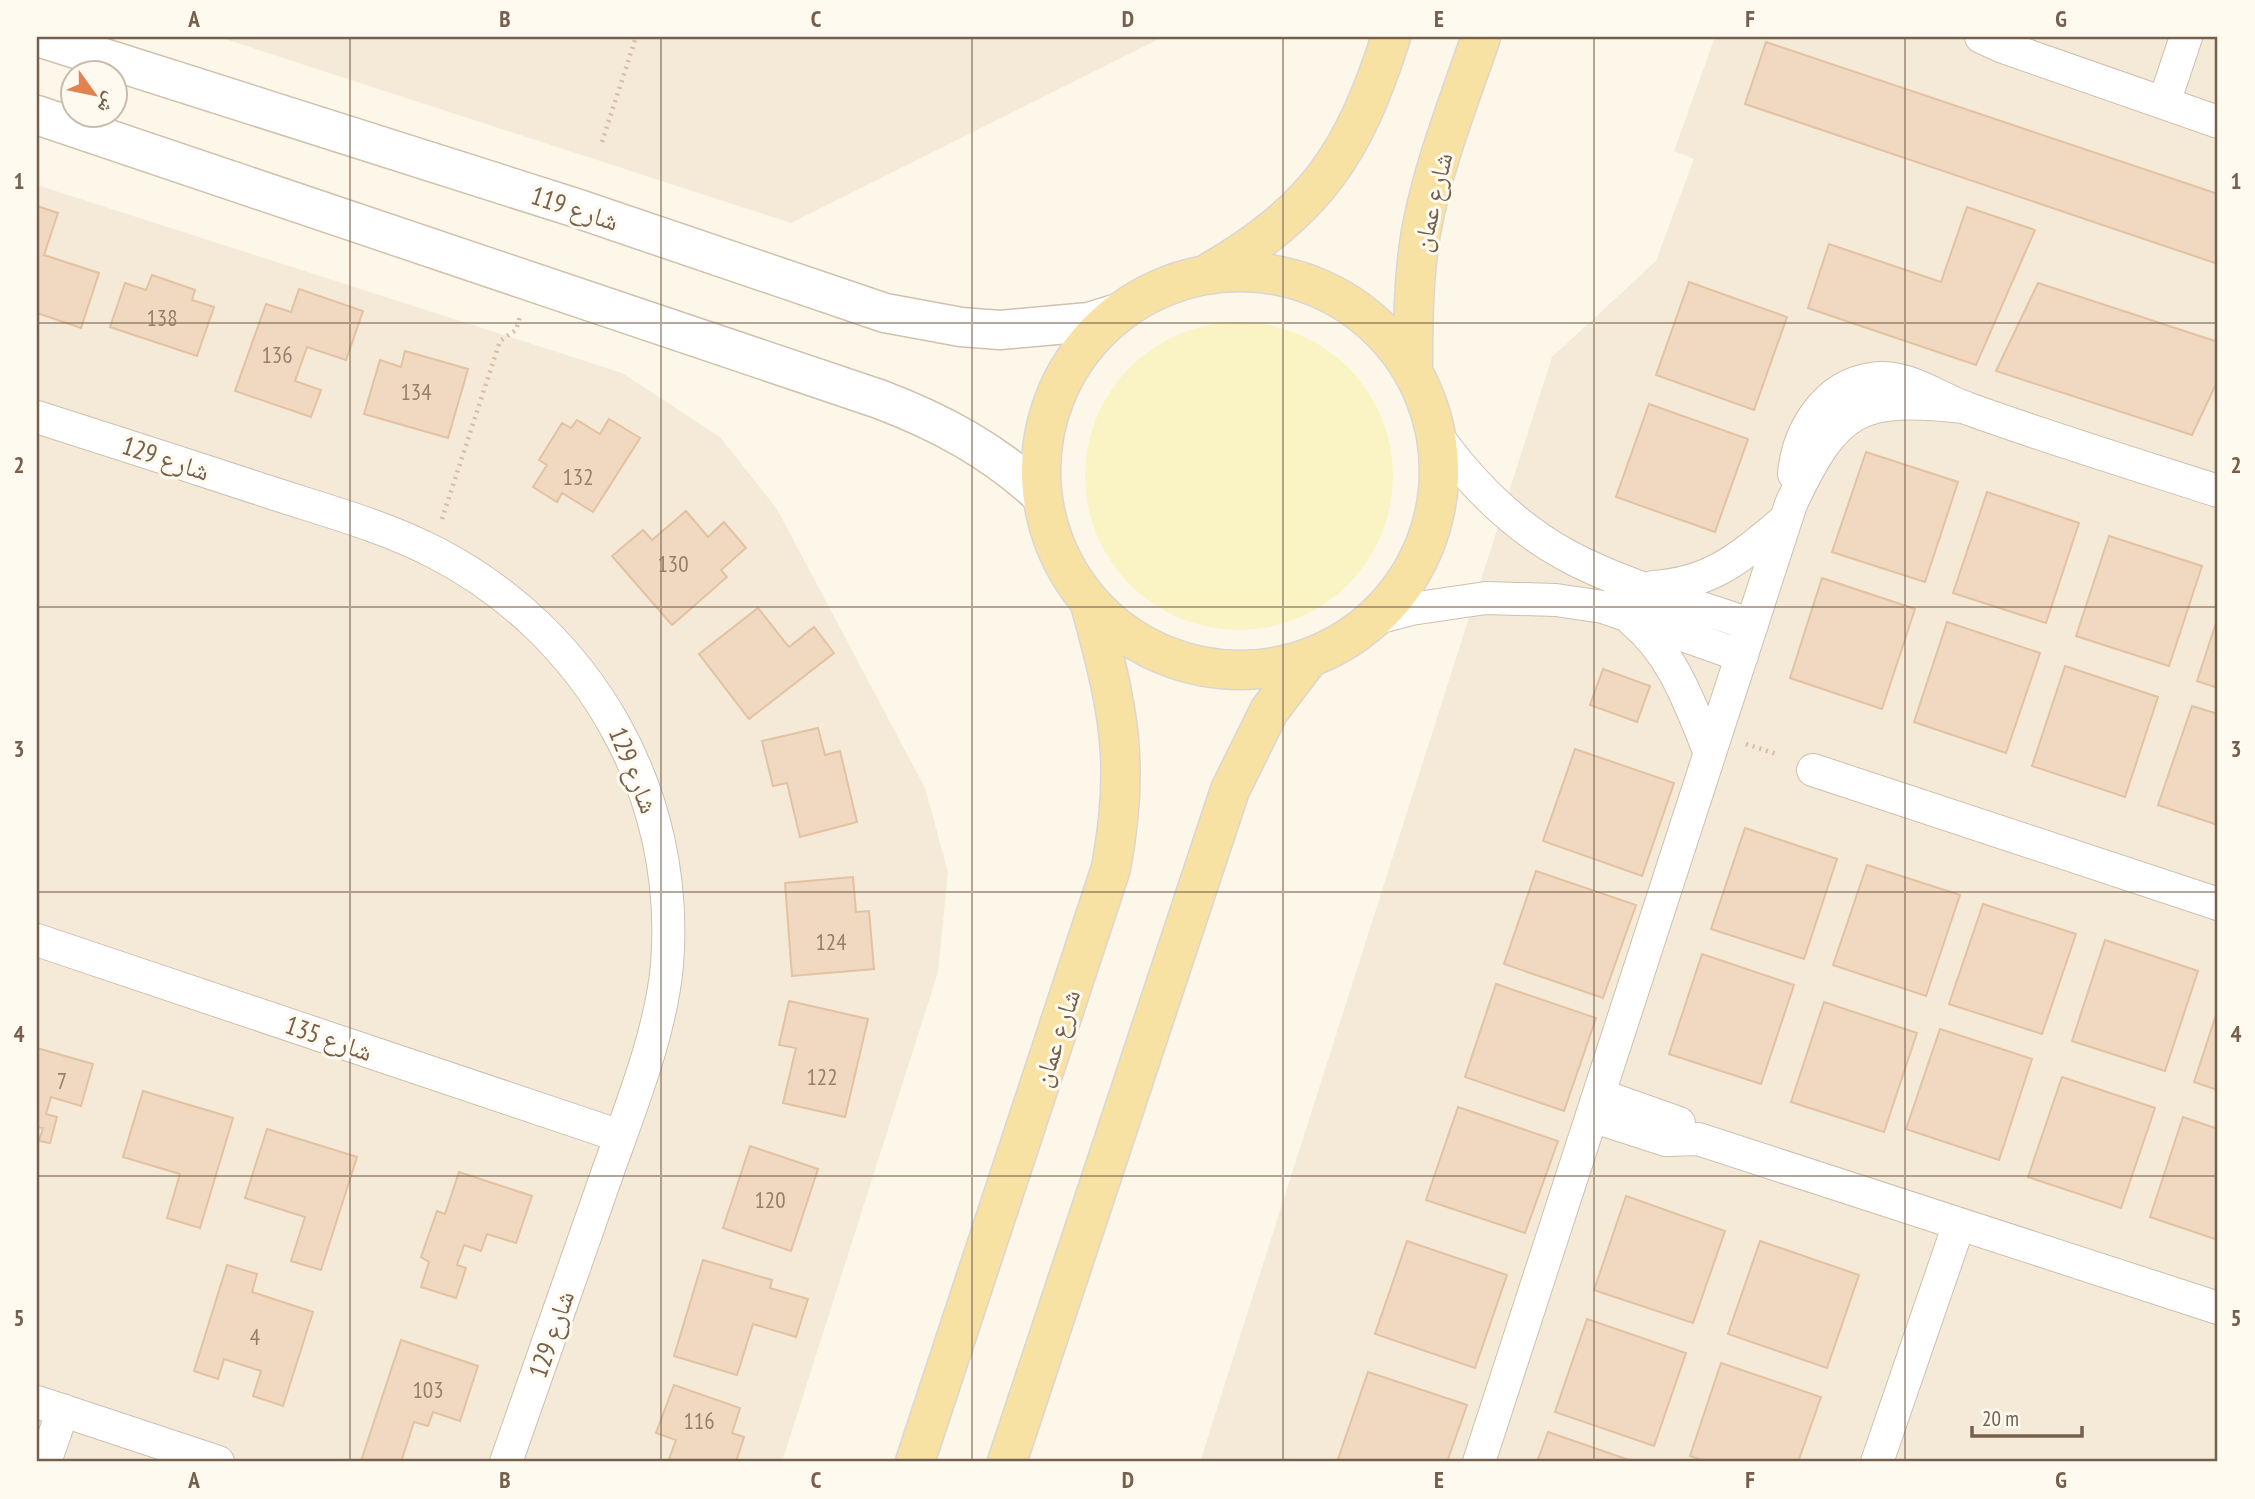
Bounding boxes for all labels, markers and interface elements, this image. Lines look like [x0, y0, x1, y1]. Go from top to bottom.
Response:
text: A [187, 4, 200, 33]
text: B [499, 4, 511, 33]
text: C [811, 4, 822, 33]
text: D [1122, 4, 1134, 33]
text: E [1434, 4, 1444, 33]
text: F [1745, 4, 1755, 33]
text: G [2055, 4, 2067, 33]
north arrow [60, 60, 130, 130]
text: ش [93, 88, 124, 118]
street label: شارع عمان [1405, 149, 1459, 255]
text: 1 [14, 166, 25, 195]
text: 1 [2231, 166, 2242, 195]
street label: شارع 119 [527, 178, 623, 238]
house number: 138 [146, 303, 178, 332]
house number: 136 [261, 340, 293, 369]
house number: 134 [400, 377, 432, 406]
street label: شارع 129 [118, 428, 214, 488]
text: 2 [14, 450, 25, 479]
text: 2 [2231, 450, 2242, 479]
house number: 132 [562, 462, 594, 491]
house number: 130 [657, 549, 689, 578]
street label: شارع 129 [602, 722, 666, 818]
text: 3 [14, 734, 25, 763]
text: 3 [2231, 734, 2242, 763]
house number: 124 [815, 927, 847, 956]
street label: شارع عمان [1025, 985, 1087, 1091]
street label: شارع 135 [281, 1008, 377, 1068]
text: 4 [14, 1019, 25, 1048]
text: 4 [2231, 1019, 2242, 1048]
house number: 122 [806, 1062, 838, 1091]
house number: 7 [57, 1066, 67, 1095]
house number: 120 [754, 1185, 786, 1214]
street label: شارع 129 [521, 1286, 581, 1382]
text: 5 [14, 1303, 25, 1332]
text: 5 [2231, 1303, 2242, 1332]
house number: 4 [250, 1322, 260, 1351]
house number: 103 [412, 1375, 444, 1404]
scale bar [1972, 1394, 2082, 1438]
text: 20 m [1982, 1405, 2019, 1432]
house number: 116 [683, 1406, 715, 1435]
text: A [187, 1465, 200, 1494]
text: B [499, 1465, 511, 1494]
text: C [811, 1465, 822, 1494]
text: D [1122, 1465, 1134, 1494]
text: E [1434, 1465, 1444, 1494]
text: F [1745, 1465, 1755, 1494]
text: G [2055, 1465, 2067, 1494]

